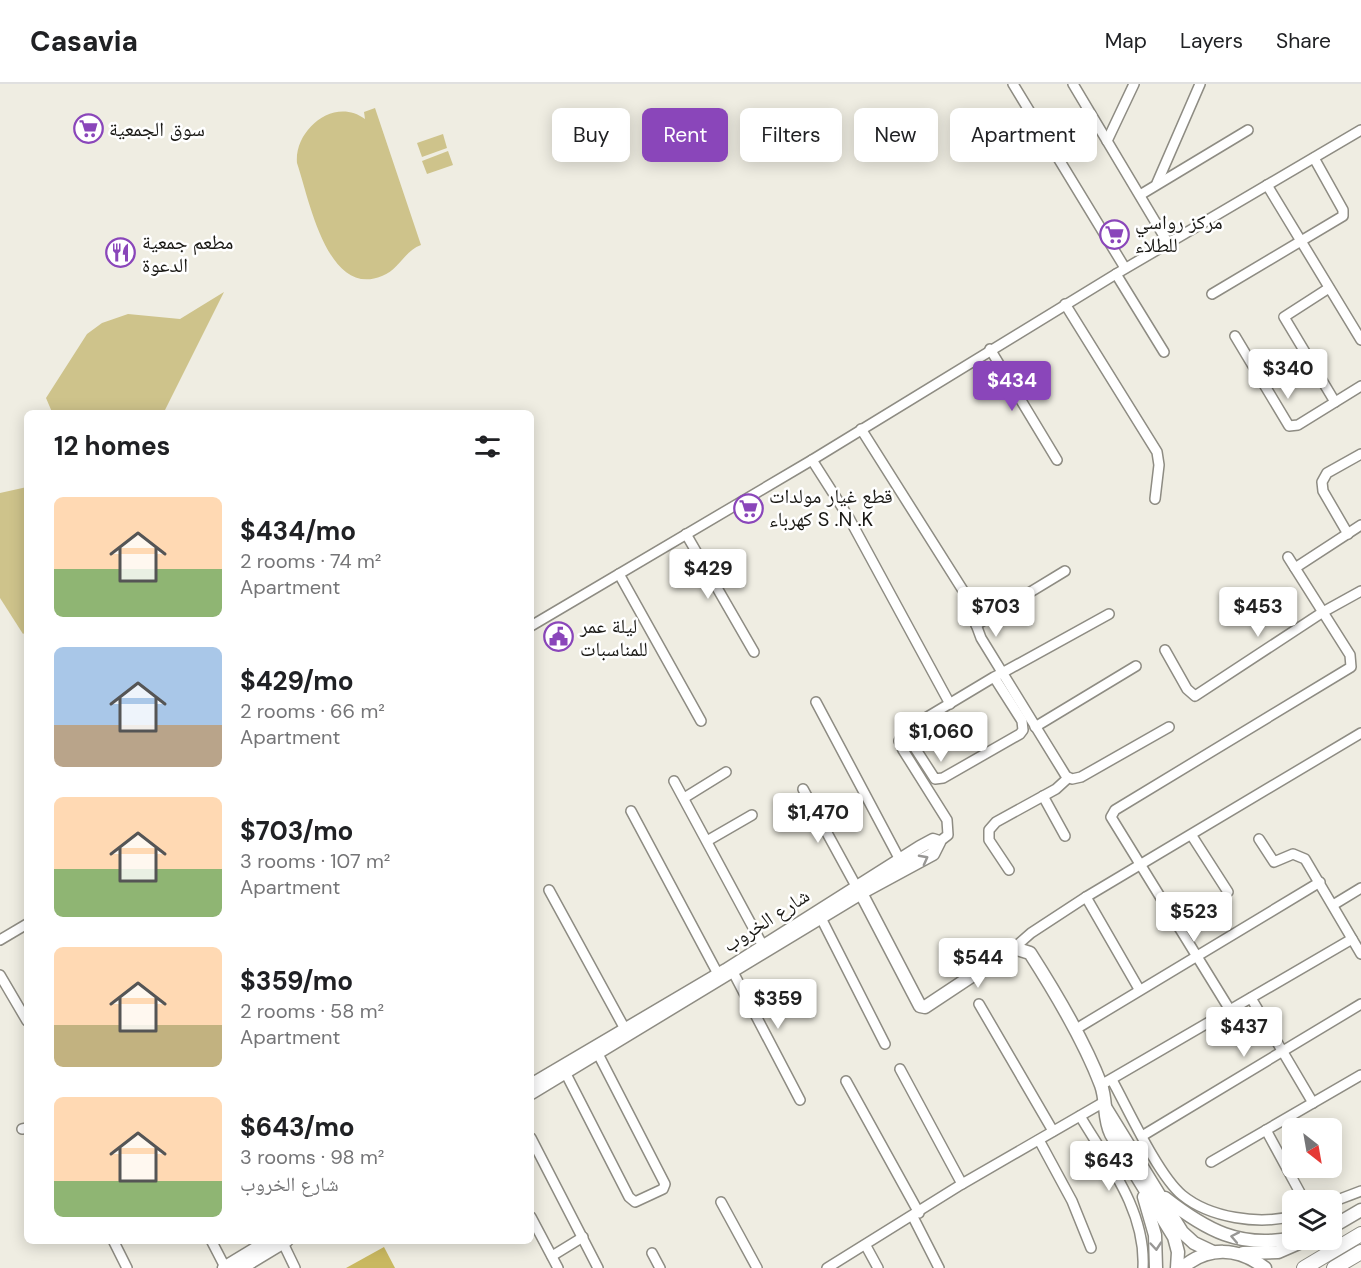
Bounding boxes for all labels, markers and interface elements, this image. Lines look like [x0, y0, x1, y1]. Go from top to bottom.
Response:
text: Casavia [30, 23, 138, 60]
text: Map [1105, 27, 1147, 55]
text: Layers [1180, 27, 1243, 55]
text: Share [1276, 27, 1331, 55]
chip: Buy [552, 108, 630, 162]
chip: Rent [642, 108, 728, 162]
chip: Filters [740, 108, 842, 162]
chip: New [854, 108, 938, 162]
chip: Apartment [950, 108, 1097, 162]
supermarket icon: سوق الجمعية [72, 113, 104, 145]
place label: سوق الجمعية [109, 116, 205, 142]
place label: مركز رواسي للطلاء [1135, 209, 1223, 258]
supermarket icon: مركز رواسي للطلاء [1098, 218, 1130, 250]
place label: مطعم جمعية الدعوة [142, 229, 233, 278]
restaurant icon: مطعم جمعية الدعوة [105, 237, 137, 269]
pin: $340 [1252, 349, 1324, 400]
text: $340 [1262, 355, 1314, 381]
pin: $434 [976, 361, 1048, 412]
text: $434 [987, 367, 1037, 393]
text: 12 homes [54, 429, 170, 463]
icon: filters [471, 430, 504, 463]
place label: قطع غيار مولدات كهرباء S .N .K [769, 483, 893, 532]
supermarket icon: قطع غيار مولدات كهرباء S .N .K [732, 492, 764, 524]
text: $434/mo [240, 514, 356, 548]
icon: home [102, 521, 174, 593]
text: 2 rooms · 74 m² [240, 548, 381, 574]
pin: $429 [672, 549, 744, 600]
text: $429 [683, 555, 733, 581]
text: Apartment [240, 574, 340, 600]
pin: $703 [960, 587, 1032, 638]
pin: $453 [1222, 587, 1294, 638]
text: $703 [972, 593, 1020, 619]
text: $453 [1233, 593, 1283, 619]
place label: ليلة عمر للمناسبات [579, 613, 648, 662]
public building icon: ليلة عمر للمناسبات [543, 621, 575, 653]
text: $429/mo [240, 664, 354, 698]
icon: home [102, 671, 174, 743]
text: 2 rooms · 66 m² [240, 698, 385, 724]
pin: $1,060 [892, 712, 990, 763]
text: $1,060 [908, 718, 974, 744]
text: Apartment [240, 724, 340, 750]
pin: $1,470 [769, 793, 867, 844]
text: $1,470 [787, 799, 849, 825]
text: $703/mo [240, 814, 353, 848]
icon: home [102, 821, 174, 893]
text: 3 rooms · 107 m² [240, 848, 390, 874]
one-way arrow [918, 855, 928, 866]
text: Apartment [240, 874, 340, 900]
street label: شارع الخروب [718, 882, 814, 958]
pin: $523 [1158, 892, 1230, 943]
text: $523 [1170, 898, 1218, 924]
pin: $544 [942, 938, 1014, 989]
text: $544 [953, 944, 1003, 970]
text: $359/mo [240, 964, 353, 998]
icon: home [102, 971, 174, 1043]
pin: $359 [742, 979, 814, 1030]
text: $359 [754, 985, 802, 1011]
text: 2 rooms · 58 m² [240, 998, 384, 1024]
pin: $437 [1208, 1007, 1280, 1058]
text: $437 [1220, 1013, 1268, 1039]
text: Apartment [240, 1024, 340, 1050]
text: $643/mo [240, 1110, 355, 1144]
north arrow [1282, 1118, 1342, 1178]
map controls [1282, 1118, 1342, 1250]
icon: home [102, 1121, 174, 1193]
pin: $643 [1073, 1141, 1145, 1192]
text: 3 rooms · 98 m² [240, 1144, 384, 1170]
text: $643 [1084, 1147, 1134, 1173]
text: شارع الخروب [240, 1171, 339, 1197]
button: layers [1282, 1190, 1342, 1250]
one-way arrow [1230, 1231, 1240, 1244]
one-way arrow [1149, 1242, 1162, 1251]

